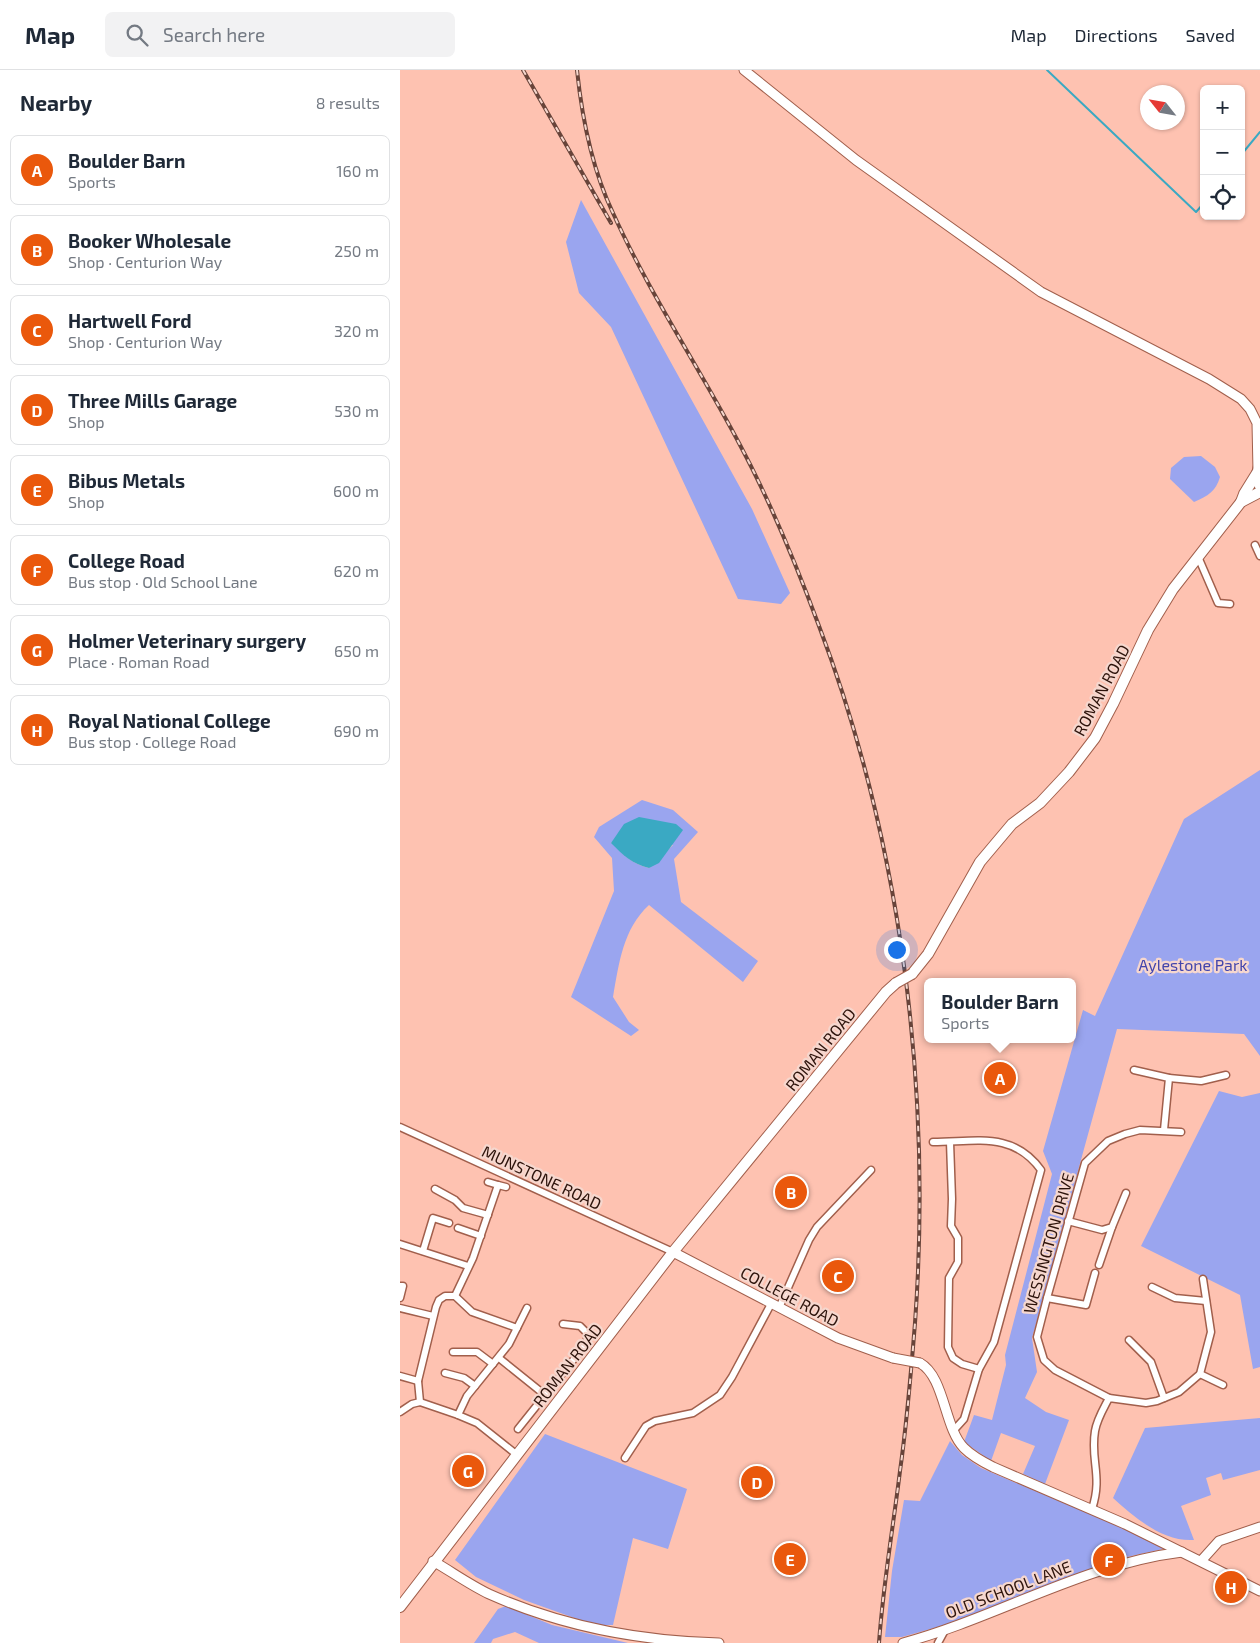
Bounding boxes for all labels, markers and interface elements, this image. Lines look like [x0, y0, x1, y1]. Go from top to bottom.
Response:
search box [105, 12, 455, 57]
text: Map [25, 20, 75, 49]
icon: search [123, 21, 151, 49]
text: Search here [163, 23, 265, 46]
text: Map [1010, 24, 1047, 46]
text: Directions [1075, 24, 1158, 46]
text: Saved [1186, 24, 1235, 46]
north arrow [1140, 85, 1185, 130]
map controls [1200, 85, 1245, 220]
button: + [1200, 85, 1245, 130]
text: Nearby [20, 90, 92, 115]
text: 8 results [316, 93, 380, 112]
button: − [1200, 130, 1245, 175]
text: Boulder Barn [68, 149, 185, 172]
text: A [32, 161, 42, 180]
text: 160 m [336, 161, 379, 180]
text: Sports [68, 172, 116, 191]
button: locate [1200, 175, 1245, 220]
text: Booker Wholesale [68, 229, 231, 252]
text: B [32, 241, 42, 260]
text: 250 m [334, 241, 379, 260]
text: Shop · Centurion Way [68, 252, 222, 271]
text: Hartwell Ford [68, 309, 192, 332]
text: C [32, 321, 42, 340]
text: 320 m [334, 321, 379, 340]
text: Shop · Centurion Way [68, 332, 222, 351]
text: Three Mills Garage [68, 389, 237, 412]
text: D [32, 401, 42, 420]
text: 530 m [334, 401, 379, 420]
text: Shop [68, 412, 105, 431]
text: Bibus Metals [68, 469, 185, 492]
text: E [32, 481, 42, 500]
text: 600 m [333, 481, 379, 500]
text: Shop [68, 492, 105, 511]
text: College Road [68, 549, 185, 572]
text: F [33, 561, 41, 580]
text: 620 m [334, 561, 379, 580]
text: Bus stop · Old School Lane [68, 572, 258, 591]
text: Holmer Veterinary surgery [68, 629, 306, 652]
text: G [32, 641, 42, 660]
text: 650 m [334, 641, 379, 660]
street label: ROMAN ROAD [1069, 641, 1133, 739]
text: Place · Roman Road [68, 652, 210, 671]
text: Royal National College [68, 709, 271, 732]
text: H [31, 721, 43, 740]
text: 690 m [333, 721, 379, 740]
text: Bus stop · College Road [68, 732, 236, 751]
your location [884, 937, 910, 963]
park label: Aylestone Park [1139, 955, 1247, 974]
popup [924, 978, 1076, 1043]
text: Boulder Barn [941, 990, 1059, 1013]
street label: ROMAN ROAD [781, 1004, 859, 1094]
text: Sports [941, 1013, 989, 1032]
pin: A [984, 1059, 1016, 1097]
street label: MUNSTONE ROAD [479, 1141, 605, 1213]
street label: WESSINGTON DRIVE [1019, 1170, 1077, 1316]
pin: B [775, 1173, 807, 1211]
pin: C [822, 1257, 854, 1295]
street label: COLLEGE ROAD [738, 1262, 842, 1330]
street label: ROMAN ROAD [529, 1320, 605, 1410]
pin: G [452, 1452, 484, 1490]
pin: D [741, 1463, 773, 1501]
pin: E [774, 1540, 806, 1578]
pin: F [1093, 1541, 1125, 1579]
street label: OLD SCHOOL LANE [942, 1556, 1074, 1622]
pin: H [1215, 1568, 1247, 1606]

